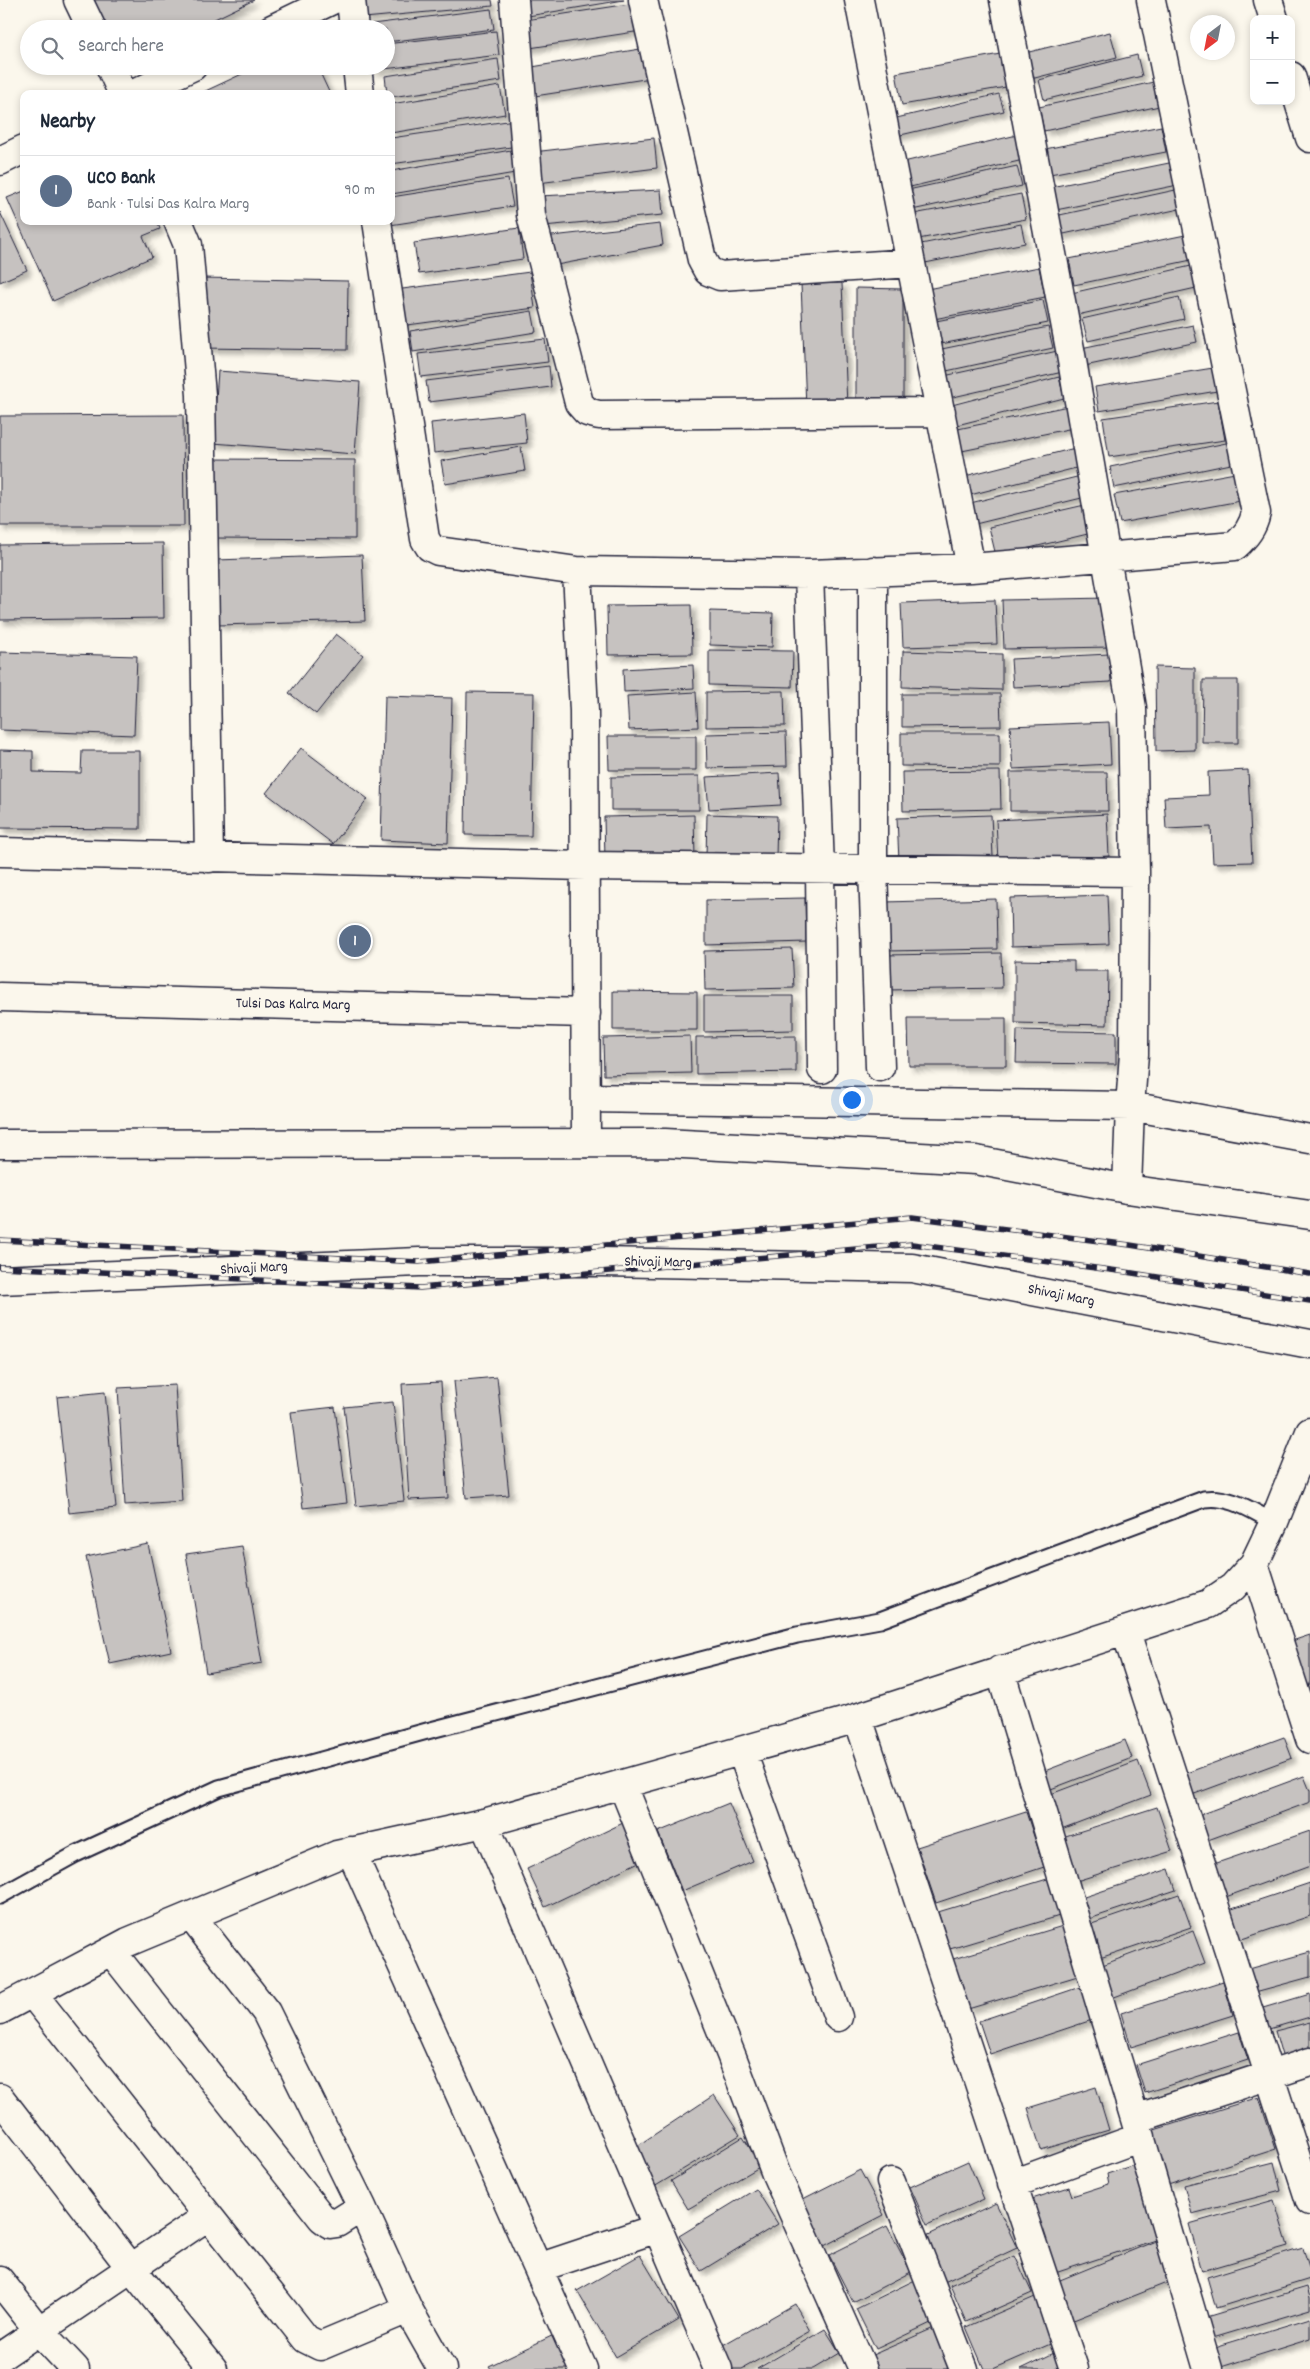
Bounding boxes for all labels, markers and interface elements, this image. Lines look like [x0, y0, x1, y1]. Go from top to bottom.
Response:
north arrow [1190, 15, 1235, 60]
map controls [1250, 15, 1295, 105]
button: + [1250, 15, 1295, 60]
search box [20, 20, 395, 75]
icon: search [38, 34, 66, 62]
text: Search here [78, 34, 164, 61]
button: − [1250, 60, 1295, 105]
text: Nearby [40, 108, 95, 138]
text: UCO Bank [87, 166, 155, 193]
text: 1 [54, 179, 58, 202]
text: 90 m [344, 179, 375, 202]
text: Bank · Tulsi Das Kalra Marg [87, 193, 249, 216]
pin: 1 [339, 922, 371, 960]
street label: Tulsi Das Kalra Marg [236, 993, 350, 1017]
your location [839, 1087, 865, 1113]
street label: Shivaji Marg [624, 1251, 692, 1275]
street label: Shivaji Marg [220, 1256, 288, 1282]
street label: Shivaji Marg [1026, 1279, 1096, 1313]

